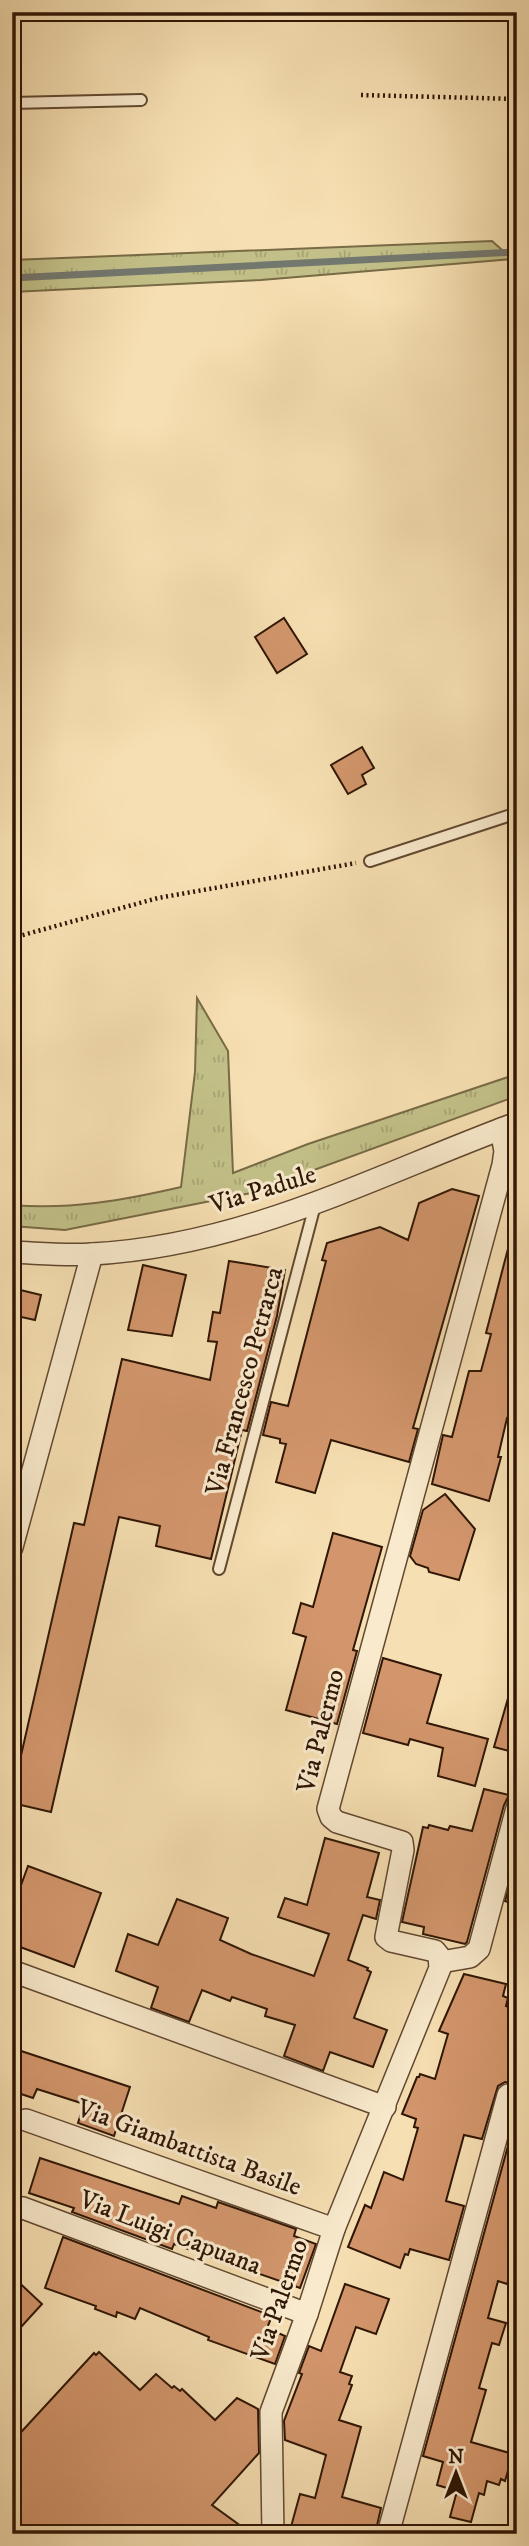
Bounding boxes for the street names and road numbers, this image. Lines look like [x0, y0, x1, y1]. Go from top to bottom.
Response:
street label: Via Padule [205, 1158, 320, 1222]
street label: Via Francesco Petrarca [198, 1263, 291, 1500]
street label: Via Palermo [290, 1666, 352, 1797]
street label: Via Giambattista Basile [71, 2092, 306, 2204]
street label: Via Luigi Capuana [73, 2183, 266, 2283]
street label: Via Palermo [244, 2235, 316, 2366]

